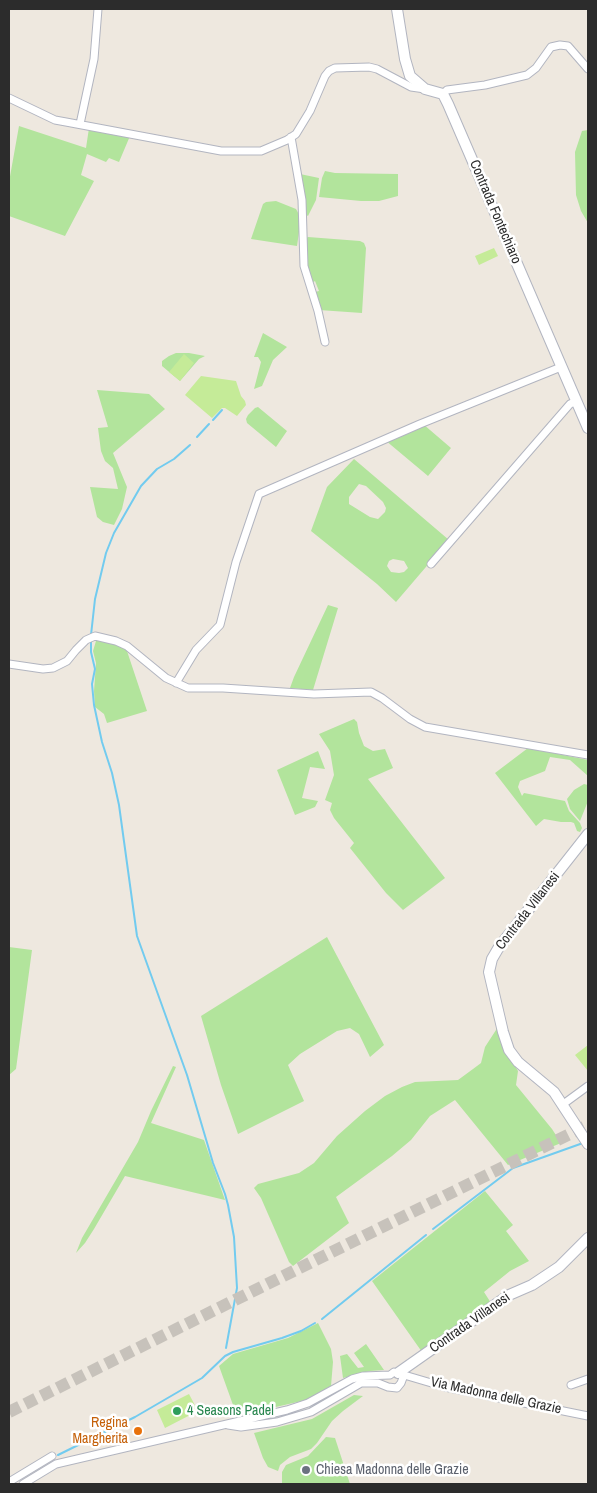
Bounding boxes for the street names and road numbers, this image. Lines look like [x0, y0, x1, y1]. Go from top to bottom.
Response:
street label: Contrada Fontechiaro [466, 158, 524, 266]
street label: Contrada Villanesi [492, 869, 564, 953]
street label: Contrada Villanesi [427, 1289, 513, 1357]
street label: Via Madonna delle Grazie [429, 1374, 563, 1418]

